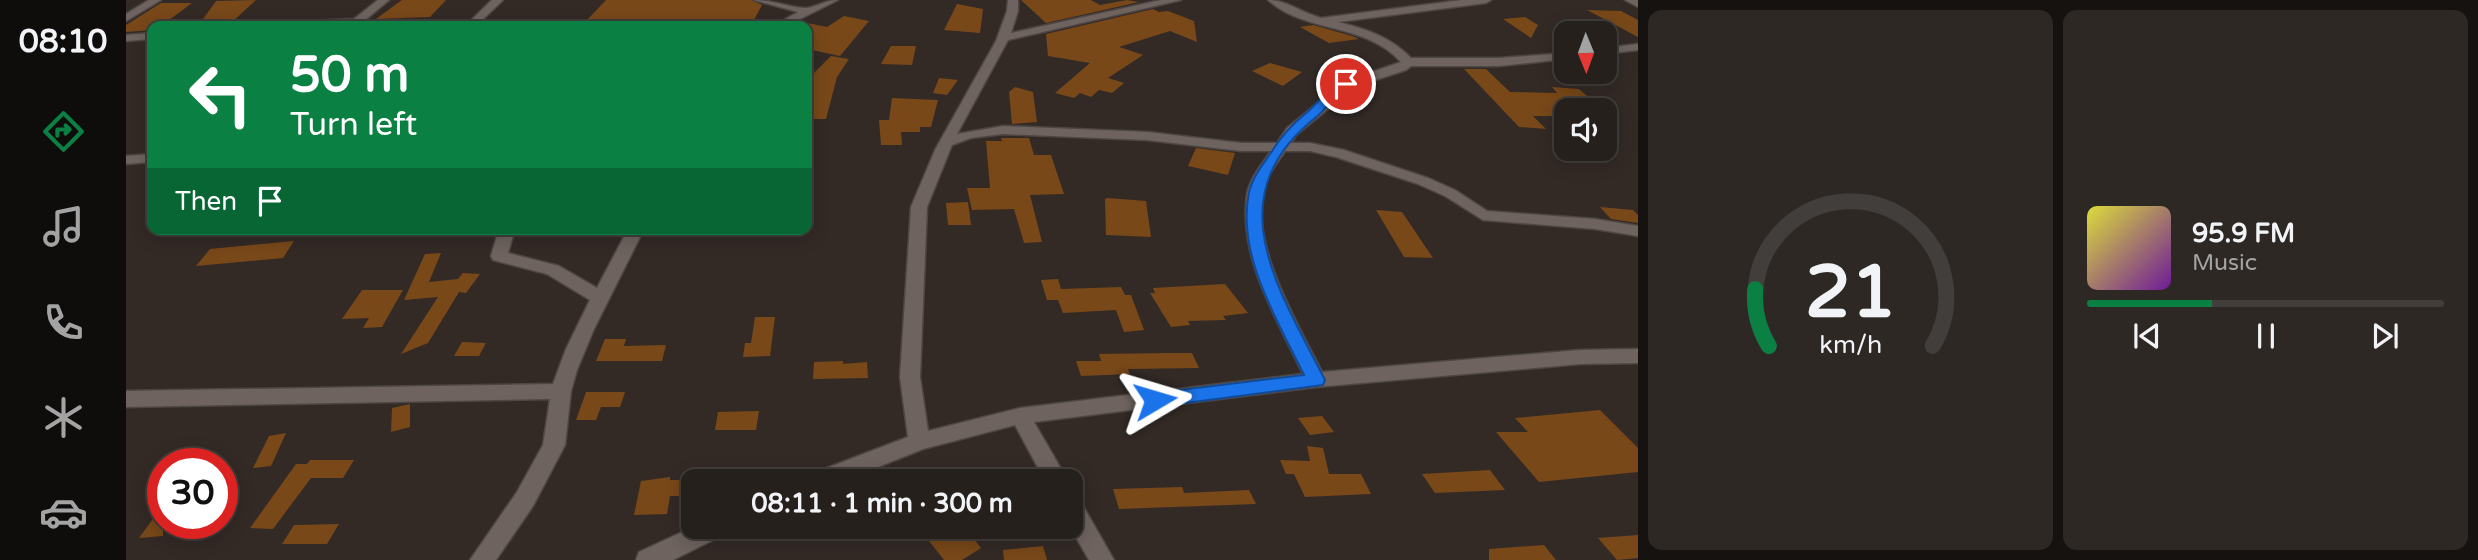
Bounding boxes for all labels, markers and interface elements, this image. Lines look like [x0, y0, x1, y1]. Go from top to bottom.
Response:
north arrow [1554, 21, 1617, 84]
map controls [1554, 21, 1617, 161]
text: 08:10 [19, 23, 107, 61]
text: 50 m [290, 46, 409, 105]
icon: left [175, 49, 266, 140]
pin [1316, 54, 1376, 114]
icon: arrive [1327, 65, 1365, 103]
button: sound [1554, 98, 1617, 161]
text: Turn left [290, 106, 417, 144]
icon: directions [39, 107, 88, 156]
icon: arrive [251, 182, 289, 220]
text: Then [175, 186, 237, 217]
icon: music [39, 202, 88, 251]
text: 95.9 FM [2192, 218, 2295, 249]
text: 21 [1805, 249, 1896, 337]
text: Music [2192, 249, 2257, 277]
icon: phone [39, 298, 88, 347]
icon: previous [2128, 317, 2166, 355]
icon: pause [2247, 317, 2285, 355]
icon: next [2366, 317, 2404, 355]
text: km/h [1819, 330, 1882, 360]
position arrow [1118, 363, 1192, 437]
icon: climate [39, 393, 88, 442]
speed limit sign: 30 [147, 448, 238, 539]
icon: car [39, 488, 88, 537]
text: 08:11 · 1 min · 300 m [751, 488, 1013, 519]

